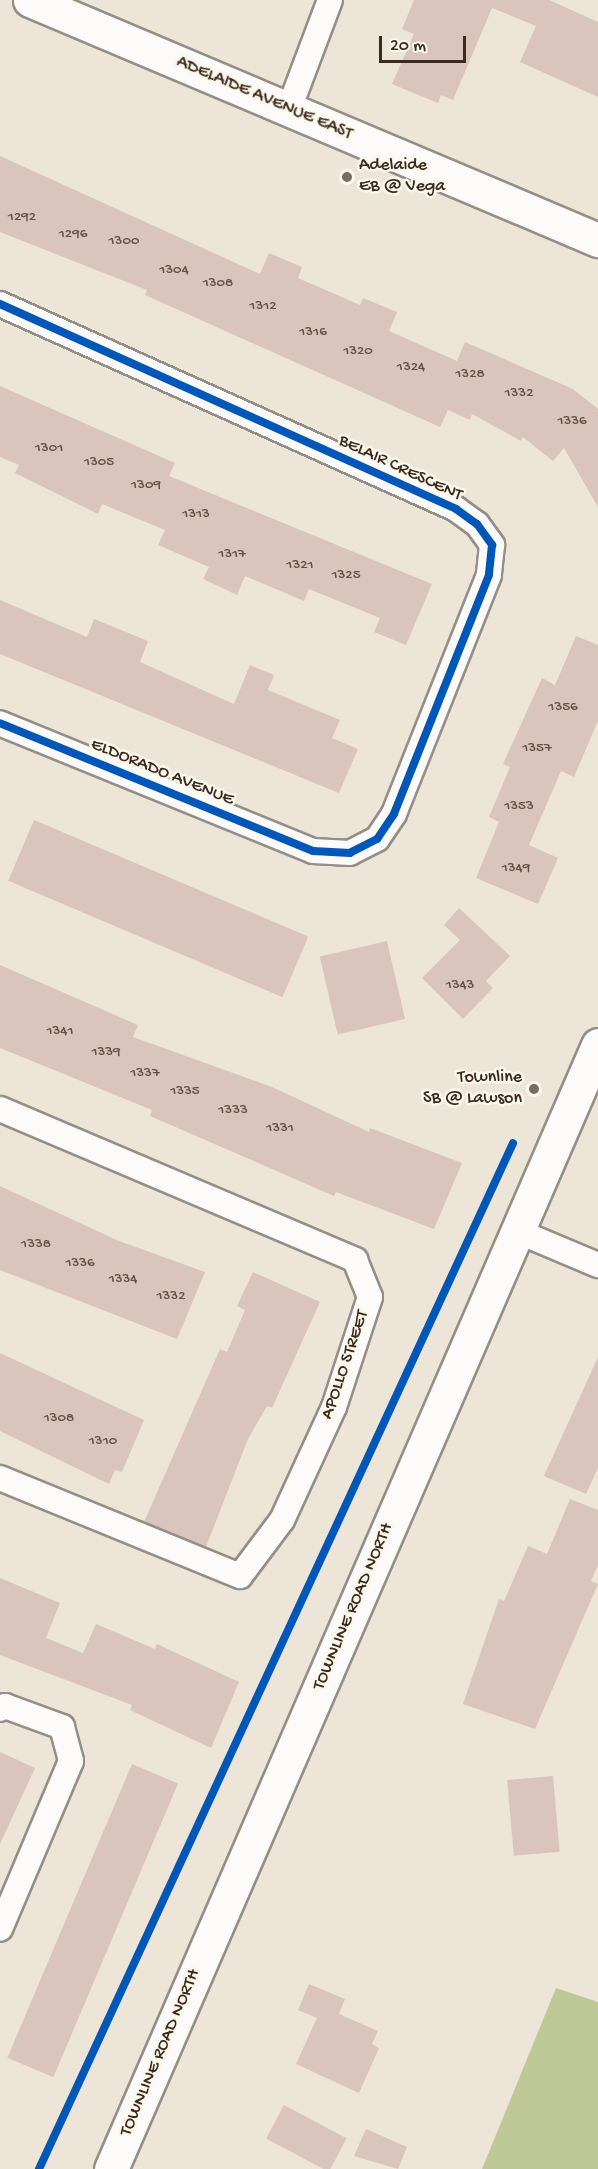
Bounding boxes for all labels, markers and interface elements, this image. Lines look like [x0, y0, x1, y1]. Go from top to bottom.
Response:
scale bar [382, 24, 469, 62]
text: 20 m [390, 36, 426, 57]
street label: ADELAIDE AVENUE EAST [173, 52, 355, 146]
place label: Adelaide EB @ Vega [359, 156, 445, 198]
marker: Adelaide EB @ Vega [340, 170, 354, 184]
house number: 1292 [8, 209, 36, 227]
house number: 1296 [59, 226, 87, 244]
house number: 1300 [109, 233, 139, 251]
house number: 1304 [159, 262, 189, 280]
house number: 1308 [203, 275, 233, 293]
house number: 1312 [249, 298, 277, 316]
house number: 1316 [299, 324, 327, 342]
house number: 1320 [343, 343, 373, 361]
house number: 1324 [397, 359, 425, 377]
house number: 1328 [455, 366, 485, 384]
house number: 1332 [505, 385, 533, 403]
house number: 1336 [557, 413, 587, 431]
street label: BELAIR CRESCENT [335, 431, 465, 507]
house number: 1301 [35, 440, 63, 458]
house number: 1305 [84, 454, 114, 472]
house number: 1309 [131, 477, 161, 495]
house number: 1313 [182, 506, 210, 524]
house number: 1317 [218, 546, 246, 564]
house number: 1321 [286, 557, 314, 575]
house number: 1325 [331, 567, 361, 585]
house number: 1356 [548, 699, 578, 717]
street label: ELDORADO AVENUE [87, 734, 237, 812]
house number: 1357 [522, 740, 552, 758]
house number: 1353 [504, 798, 534, 816]
house number: 1349 [502, 860, 530, 878]
house number: 1343 [446, 977, 474, 995]
house number: 1341 [47, 1023, 73, 1041]
house number: 1339 [91, 1044, 121, 1062]
house number: 1337 [130, 1065, 160, 1083]
place label: Townline SB @ Lawson [423, 1068, 522, 1110]
marker: Townline SB @ Lawson [527, 1082, 541, 1096]
house number: 1335 [170, 1083, 200, 1101]
house number: 1333 [218, 1102, 248, 1120]
house number: 1331 [266, 1120, 294, 1138]
house number: 1338 [21, 1236, 51, 1254]
house number: 1336 [65, 1255, 95, 1273]
house number: 1334 [109, 1271, 137, 1289]
house number: 1332 [157, 1288, 185, 1306]
street label: APOLLO STREET [317, 1308, 375, 1422]
house number: 1308 [44, 1410, 74, 1428]
house number: 1310 [89, 1433, 117, 1451]
street label: TOWNLINE ROAD NORTH [309, 1520, 399, 1694]
street label: TOWNLINE ROAD NORTH [116, 1966, 206, 2140]

